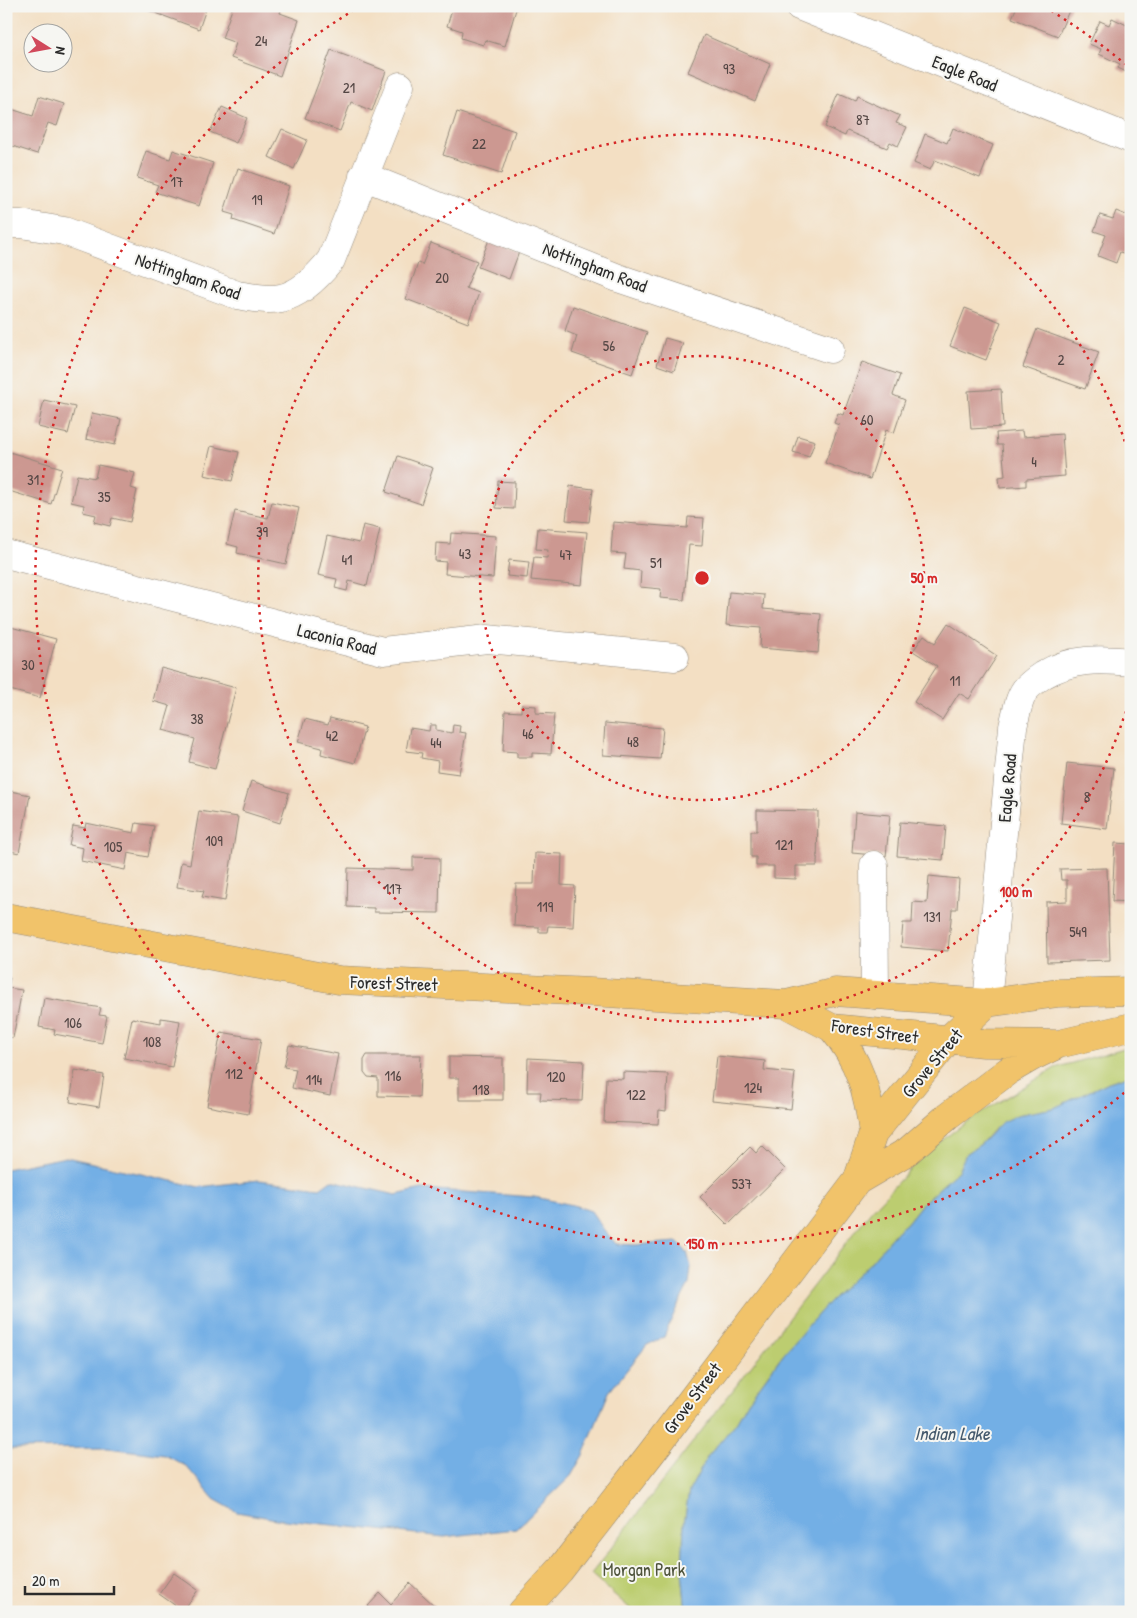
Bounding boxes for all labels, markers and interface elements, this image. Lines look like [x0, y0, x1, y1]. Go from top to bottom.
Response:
north arrow [22, 22, 72, 72]
house number: 24 [255, 30, 268, 51]
text: N [51, 45, 71, 57]
street label: Eagle Road [929, 49, 1001, 97]
house number: 93 [723, 58, 735, 79]
house number: 21 [343, 77, 355, 98]
house number: 87 [856, 109, 870, 130]
house number: 22 [472, 133, 486, 154]
house number: 17 [171, 171, 183, 192]
house number: 19 [252, 189, 263, 210]
street label: Nottingham Road [539, 236, 651, 298]
street label: Nottingham Road [132, 246, 244, 306]
house number: 20 [435, 267, 449, 288]
house number: 56 [603, 335, 615, 356]
house number: 2 [1057, 349, 1065, 370]
house number: 60 [861, 409, 874, 430]
house number: 4 [1031, 451, 1037, 472]
house number: 31 [27, 469, 39, 490]
house number: 35 [97, 486, 111, 507]
house number: 39 [256, 521, 269, 542]
house number: 43 [459, 543, 471, 564]
house number: 47 [559, 544, 573, 565]
house number: 41 [341, 549, 353, 570]
house number: 51 [650, 552, 662, 573]
text: 50 m [911, 567, 937, 588]
centre of rings [693, 569, 711, 587]
street label: Laconia Road [295, 617, 379, 661]
house number: 30 [21, 654, 35, 675]
house number: 11 [950, 670, 960, 691]
house number: 38 [190, 708, 204, 729]
house number: 46 [522, 723, 534, 744]
house number: 42 [326, 725, 338, 746]
house number: 48 [627, 731, 639, 752]
house number: 44 [430, 732, 442, 753]
street label: Eagle Road [992, 753, 1022, 823]
house number: 8 [1084, 786, 1090, 807]
house number: 109 [205, 830, 223, 851]
house number: 121 [775, 834, 793, 855]
house number: 105 [104, 836, 123, 857]
house number: 117 [384, 878, 402, 899]
text: 100 m [1000, 881, 1032, 902]
house number: 119 [537, 896, 554, 917]
house number: 131 [923, 906, 941, 927]
house number: 549 [1069, 921, 1087, 942]
street label: Forest Street [349, 969, 439, 997]
house number: 106 [64, 1012, 82, 1033]
street label: Forest Street [829, 1012, 921, 1050]
street label: Grove Street [896, 1022, 969, 1103]
house number: 108 [143, 1031, 161, 1052]
house number: 112 [225, 1063, 243, 1084]
house number: 116 [385, 1065, 401, 1086]
house number: 120 [546, 1066, 566, 1087]
house number: 114 [306, 1069, 323, 1090]
house number: 124 [744, 1077, 762, 1098]
house number: 118 [472, 1079, 490, 1100]
house number: 122 [626, 1084, 646, 1105]
house number: 537 [732, 1173, 752, 1194]
text: 150 m [686, 1233, 718, 1254]
street label: Grove Street [657, 1357, 728, 1439]
water label: Indian Lake [914, 1420, 991, 1446]
park label: Morgan Park [603, 1557, 686, 1582]
scale bar [25, 1563, 114, 1595]
text: 20 m [32, 1570, 59, 1591]

